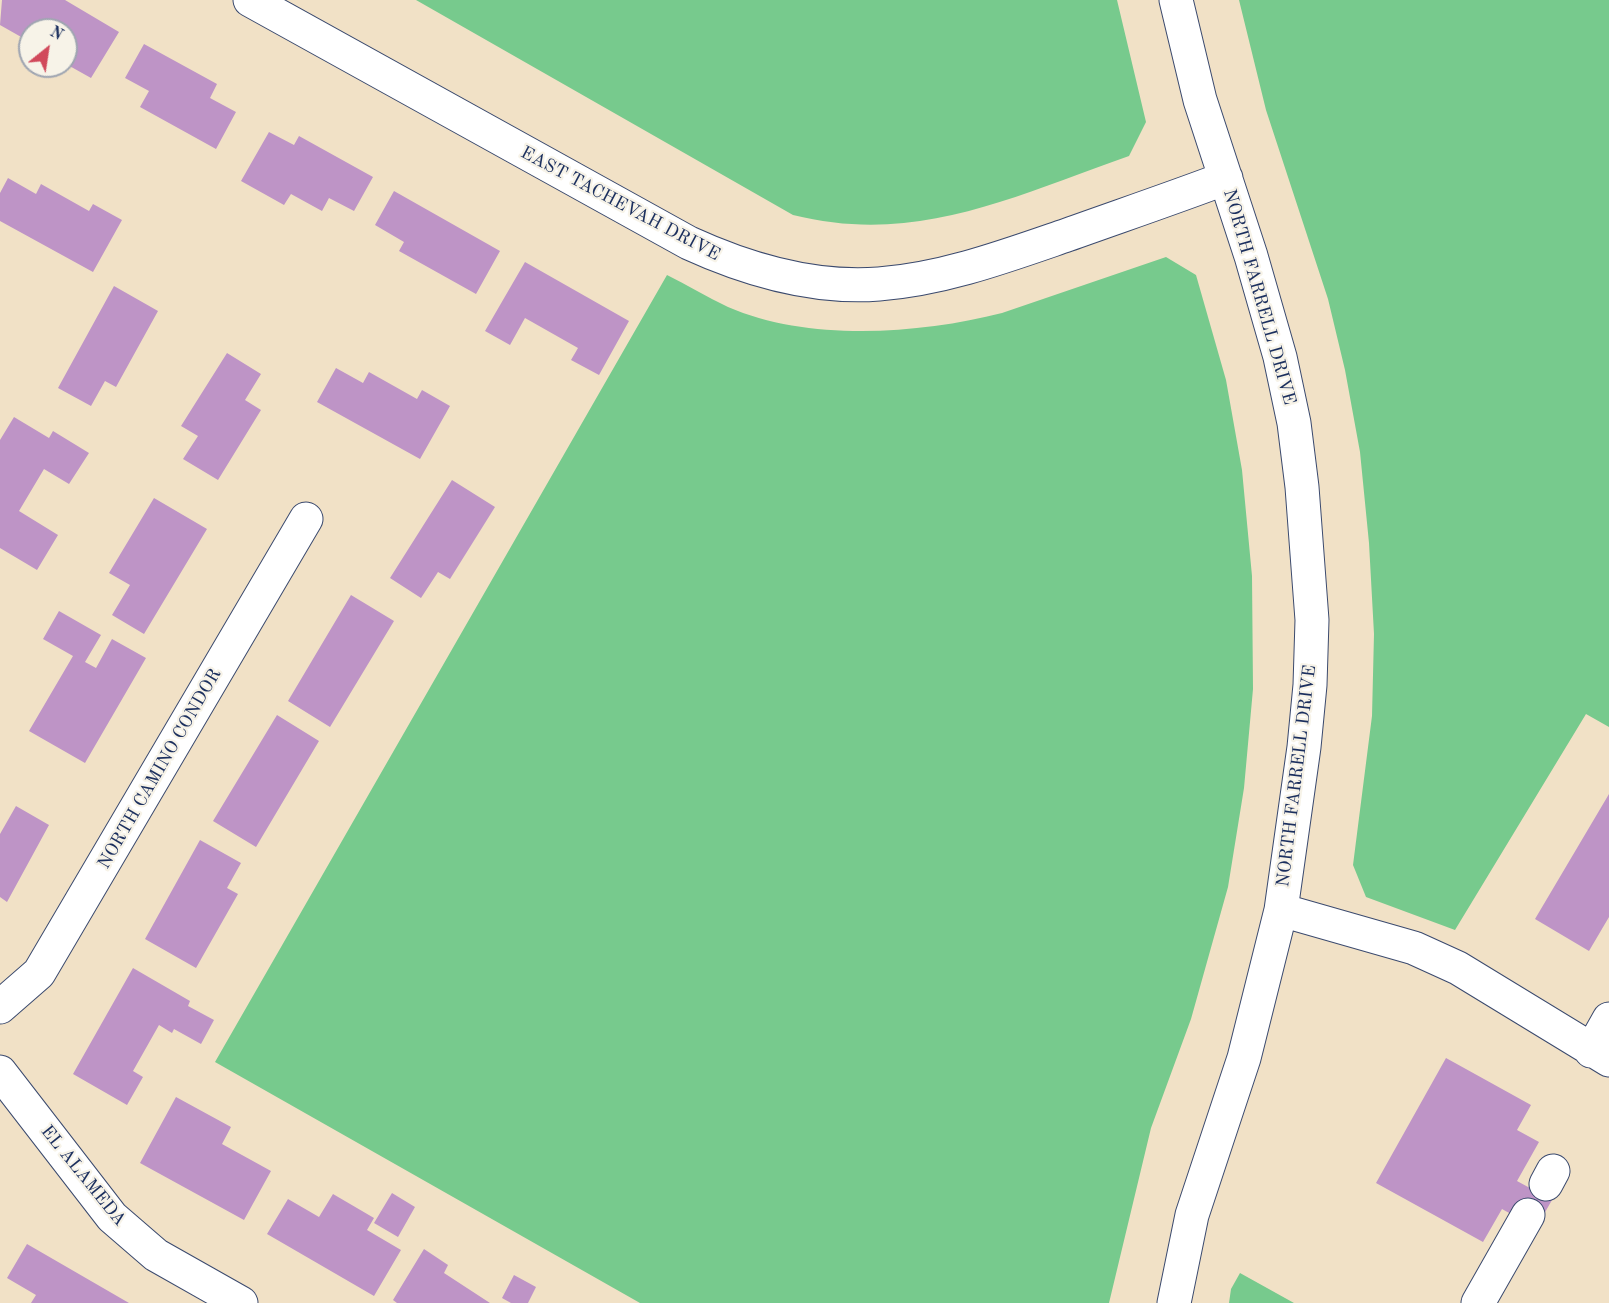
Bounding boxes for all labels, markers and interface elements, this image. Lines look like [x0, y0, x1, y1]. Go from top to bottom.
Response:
north arrow [18, 18, 78, 78]
text: N [47, 24, 65, 44]
street label: EAST TACHEVAH DRIVE [517, 142, 723, 266]
street label: NORTH FARRELL DRIVE [1218, 187, 1300, 407]
street label: NORTH FARRELL DRIVE [1273, 664, 1321, 888]
street label: NORTH CAMINO CONDOR [94, 665, 226, 873]
street label: EL ALAMEDA [36, 1121, 130, 1231]

